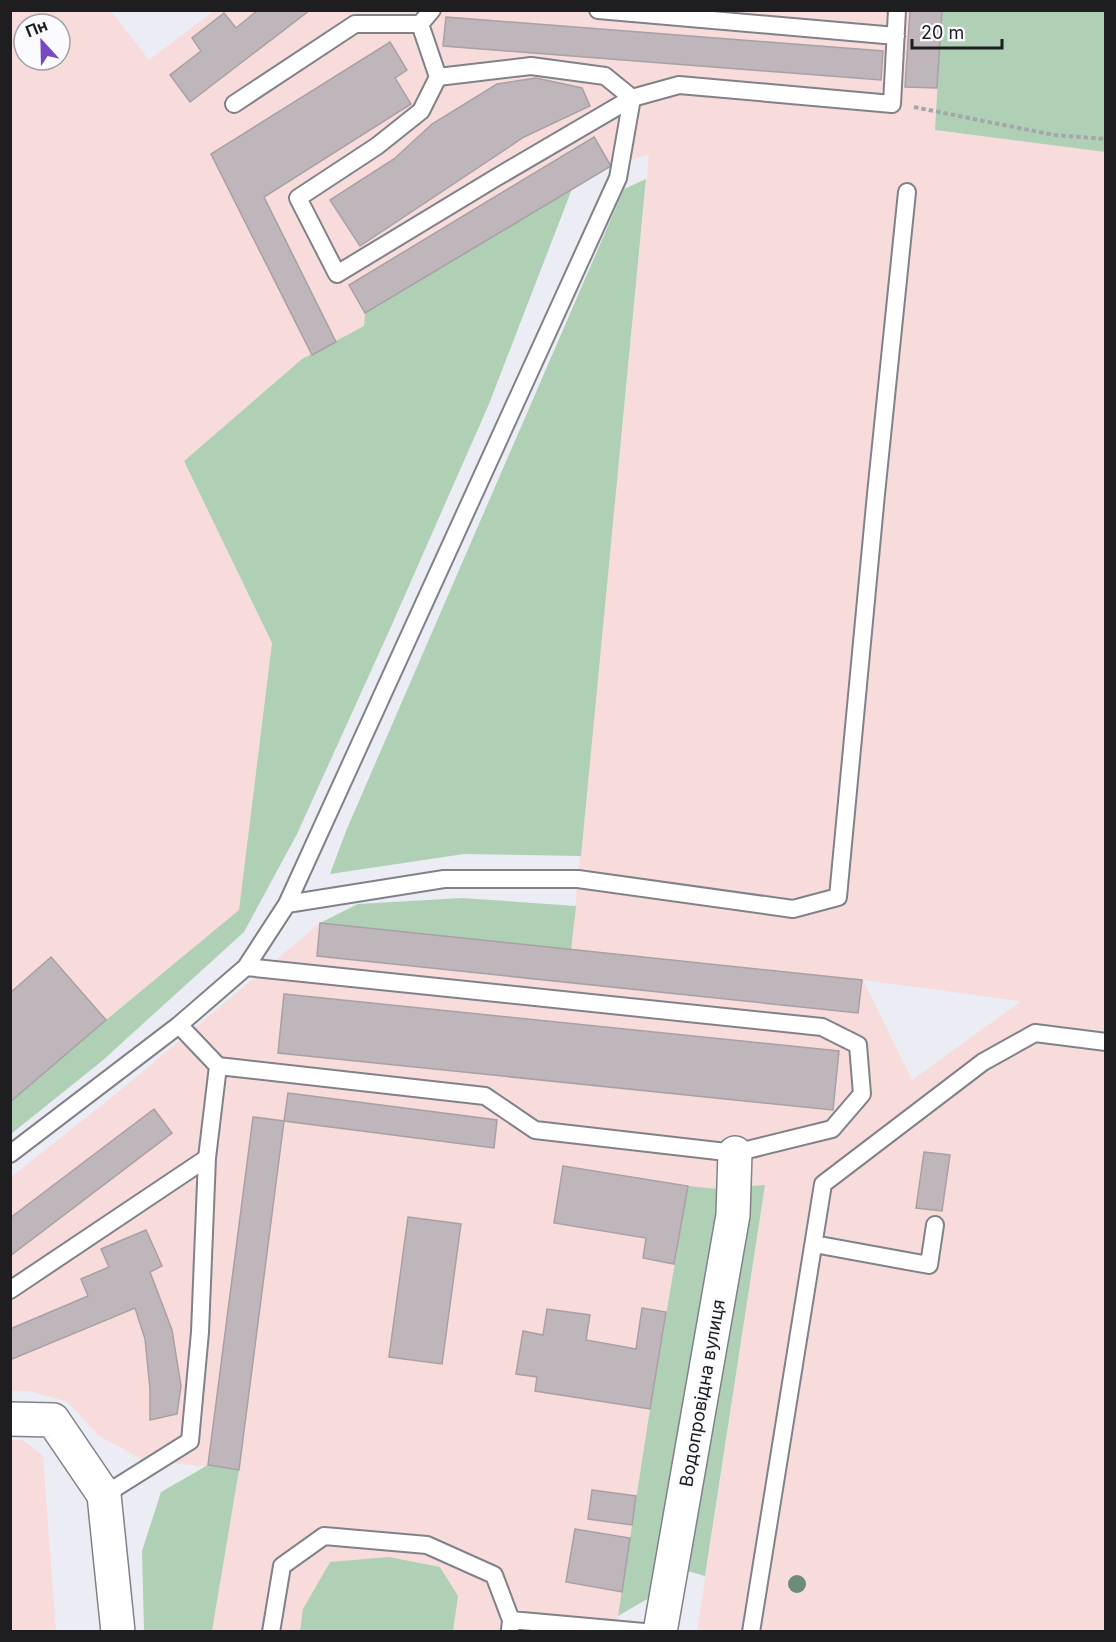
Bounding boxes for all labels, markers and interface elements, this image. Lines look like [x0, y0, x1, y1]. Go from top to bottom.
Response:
north arrow [12, 12, 72, 72]
scale bar [912, 12, 1002, 50]
text: Пн [22, 15, 50, 41]
text: 20 m [921, 22, 964, 43]
street label: Водопровідна вулиця [675, 1298, 729, 1488]

